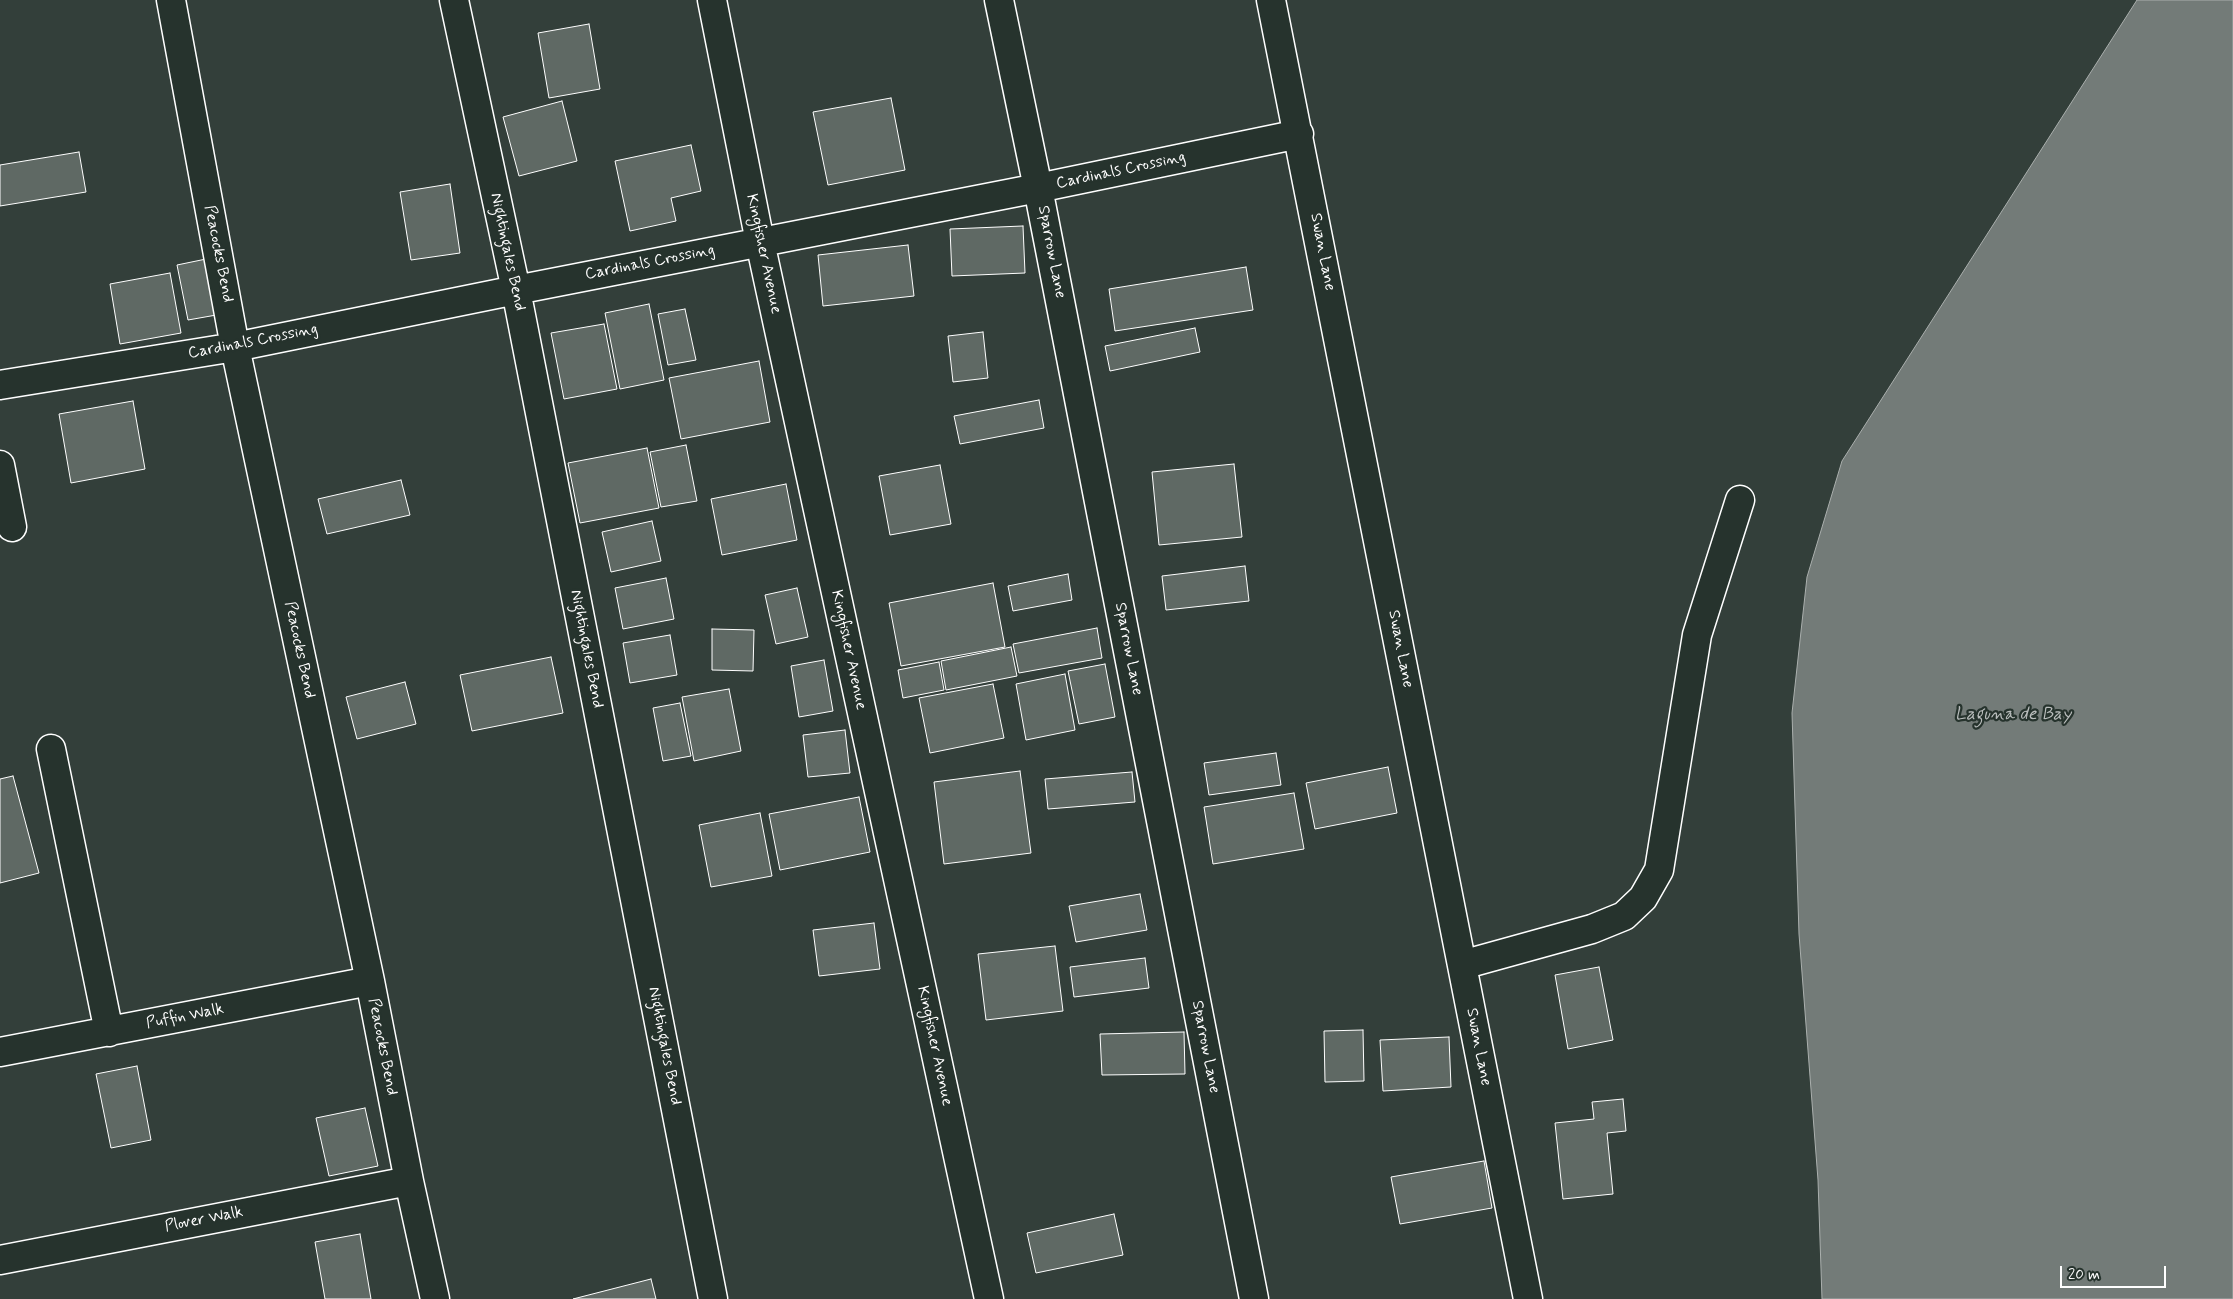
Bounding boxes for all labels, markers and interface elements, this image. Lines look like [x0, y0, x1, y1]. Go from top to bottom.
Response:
street label: Cardinals Crossing [1055, 148, 1187, 194]
street label: Nightingales Bend [485, 191, 529, 313]
street label: Kingfisher Avenue [741, 192, 785, 316]
street label: Peacocks Bend [199, 204, 237, 304]
street label: Sparrow Lane [1033, 204, 1069, 300]
street label: Swan Lane [1305, 212, 1339, 292]
street label: Cardinals Crossing [584, 241, 716, 285]
street label: Cardinals Crossing [187, 320, 319, 364]
street label: Nightingales Bend [565, 588, 607, 710]
street label: Kingfisher Avenue [826, 588, 870, 712]
street label: Peacocks Bend [279, 600, 319, 700]
street label: Sparrow Lane [1110, 601, 1146, 697]
street label: Swan Lane [1383, 609, 1417, 689]
water label: Laguna de Bay [1955, 704, 2071, 726]
street label: Kingfisher Avenue [912, 984, 956, 1108]
street label: Nightingales Bend [643, 985, 685, 1107]
street label: Peacocks Bend [363, 997, 401, 1097]
street label: Sparrow Lane [1187, 999, 1223, 1095]
street label: Puffin Walk [145, 1000, 225, 1034]
street label: Swan Lane [1461, 1007, 1495, 1087]
street label: Plover Walk [163, 1203, 245, 1237]
scale bar [2063, 1256, 2169, 1288]
text: 20 m [2068, 1265, 2100, 1285]

